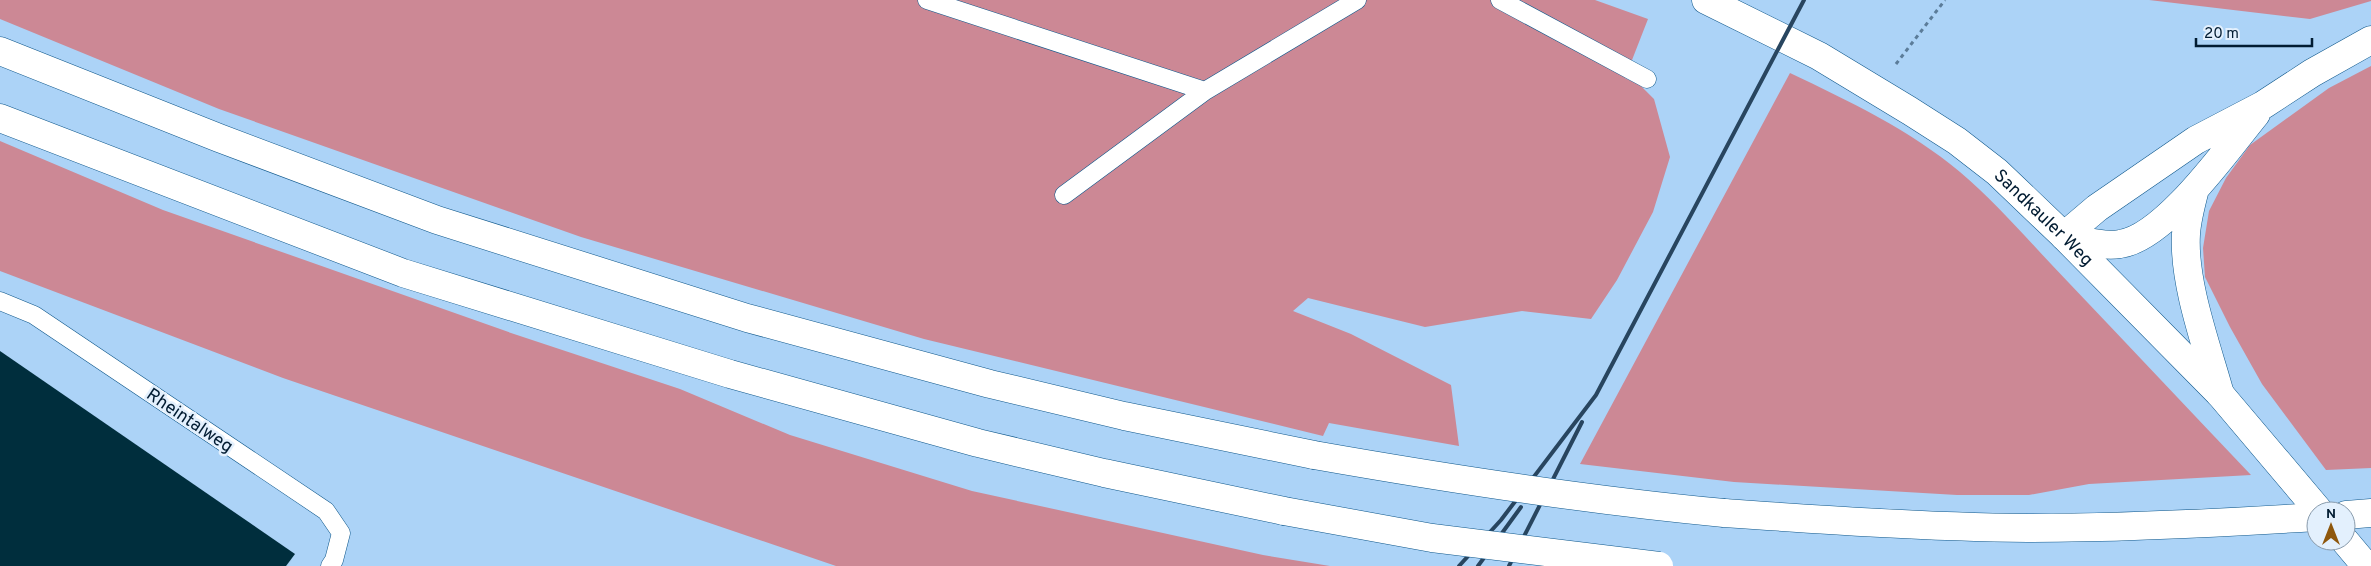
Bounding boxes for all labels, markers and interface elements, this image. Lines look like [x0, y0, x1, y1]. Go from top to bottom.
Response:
scale bar [2196, 15, 2312, 47]
text: 20 m [2204, 25, 2239, 44]
street label: Sandkauler Weg [1988, 165, 2098, 272]
street label: Rheintalweg [141, 384, 237, 459]
north arrow [2306, 501, 2356, 551]
text: N [2326, 506, 2336, 523]

